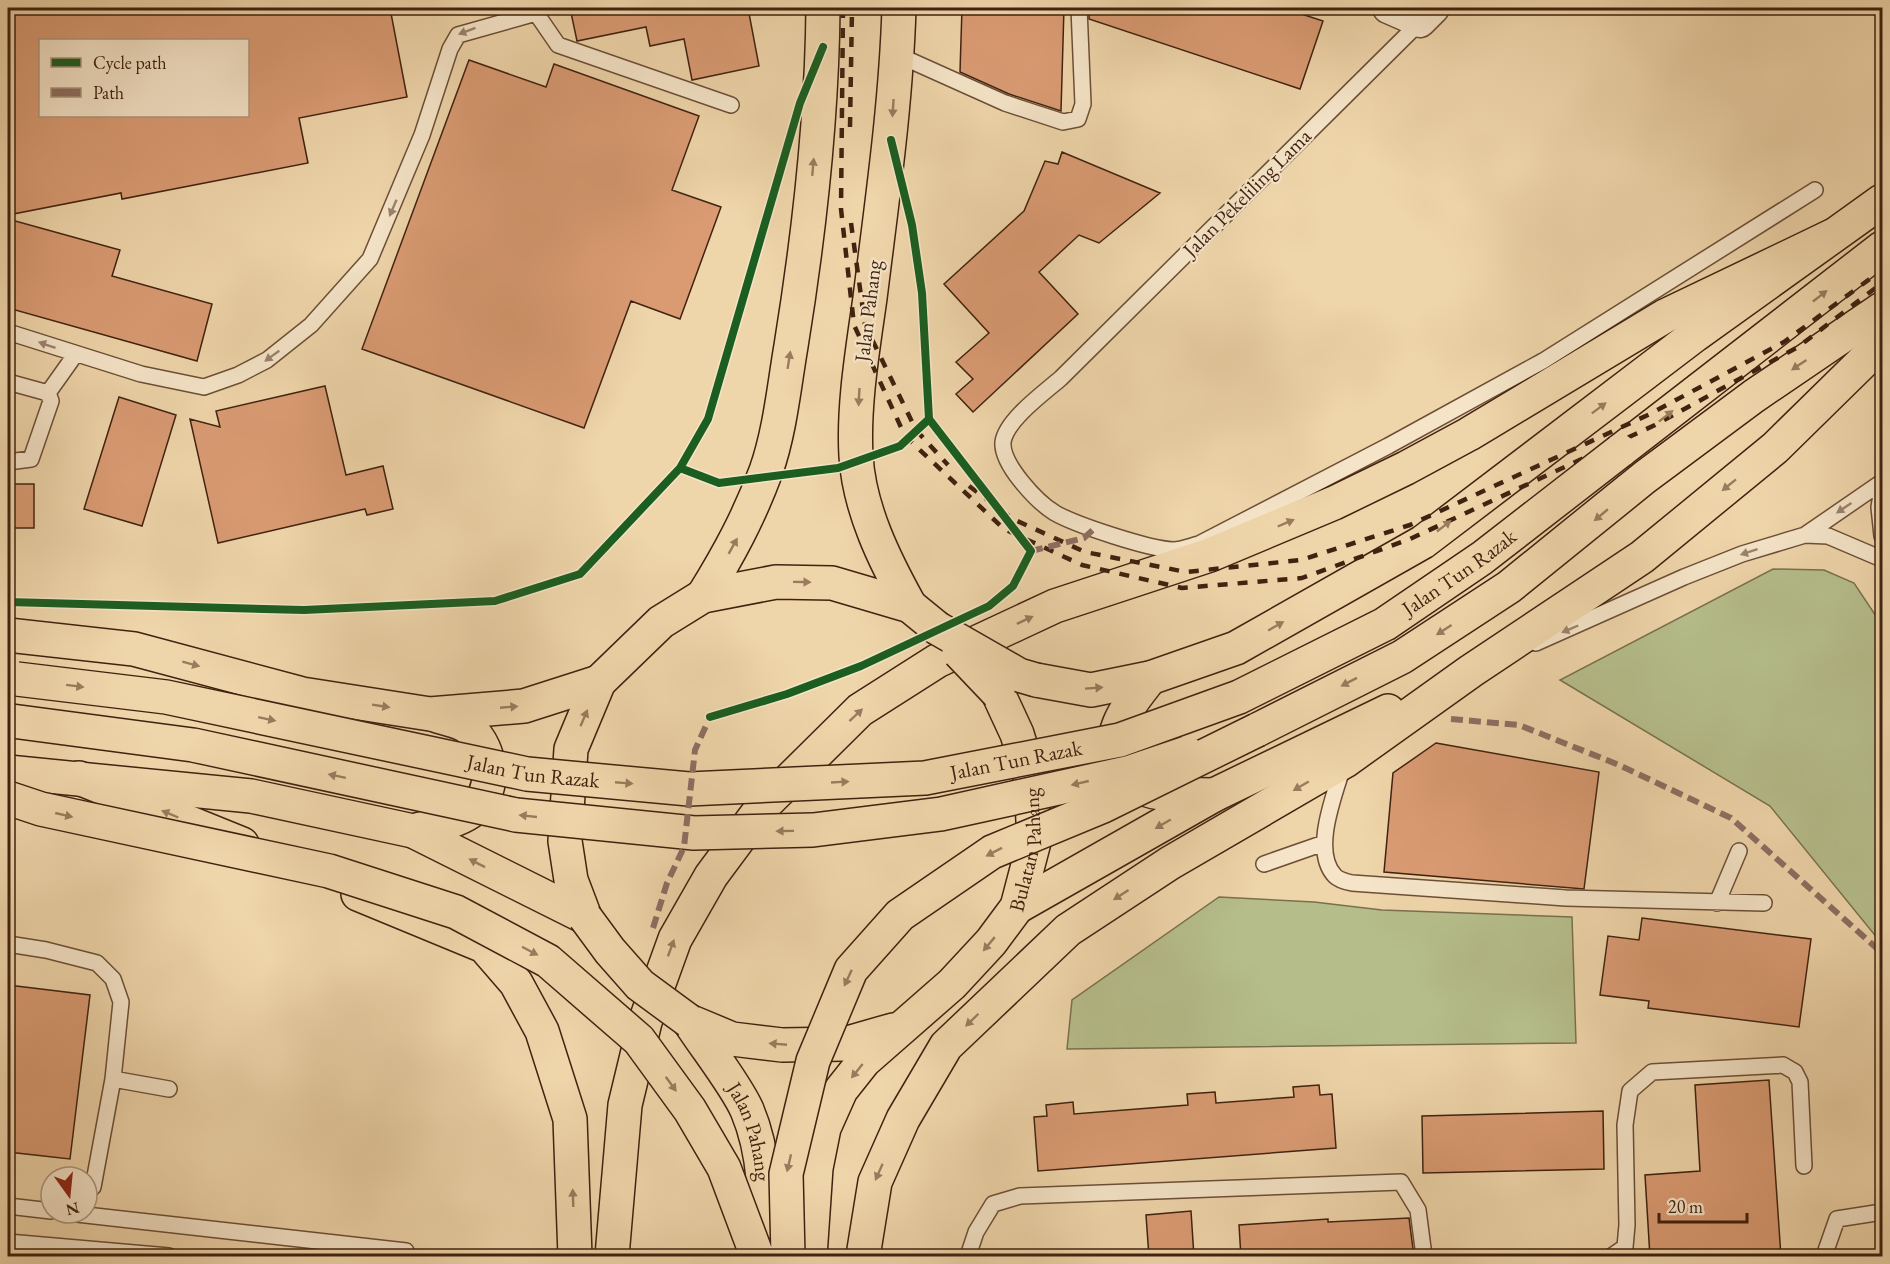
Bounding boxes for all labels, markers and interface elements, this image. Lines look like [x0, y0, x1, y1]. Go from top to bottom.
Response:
one-way arrow [458, 26, 476, 36]
legend [39, 39, 249, 117]
text: Cycle path [93, 51, 167, 74]
text: Path [93, 81, 124, 104]
one-way arrow [889, 98, 898, 117]
street label: Jalan Pekeliling Lama [1175, 122, 1317, 264]
one-way arrow [808, 158, 818, 177]
one-way arrow [388, 199, 398, 217]
street label: Jalan Pahang [848, 258, 887, 365]
one-way arrow [1812, 290, 1828, 302]
one-way arrow [38, 340, 56, 350]
one-way arrow [264, 350, 280, 362]
one-way arrow [784, 351, 793, 370]
one-way arrow [1792, 359, 1808, 371]
one-way arrow [854, 387, 863, 406]
one-way arrow [1591, 402, 1607, 414]
one-way arrow [1659, 410, 1674, 422]
one-way arrow [1722, 479, 1737, 491]
one-way arrow [1836, 502, 1852, 514]
one-way arrow [1593, 508, 1609, 521]
one-way arrow [1278, 518, 1296, 528]
one-way arrow [1436, 520, 1452, 533]
street label: Jalan Tun Razak [1395, 522, 1522, 623]
one-way arrow [728, 538, 739, 554]
one-way arrow [1740, 548, 1758, 557]
one-way arrow [792, 578, 811, 587]
one-way arrow [1017, 615, 1034, 624]
one-way arrow [1268, 621, 1285, 631]
one-way arrow [1435, 624, 1452, 635]
one-way arrow [1561, 624, 1579, 634]
one-way arrow [182, 660, 200, 670]
one-way arrow [1341, 678, 1358, 687]
one-way arrow [66, 681, 85, 691]
one-way arrow [1084, 683, 1103, 693]
one-way arrow [372, 702, 391, 711]
one-way arrow [500, 702, 519, 712]
one-way arrow [848, 708, 862, 722]
one-way arrow [580, 709, 589, 727]
one-way arrow [258, 714, 277, 724]
street label: Jalan Tun Razak [946, 733, 1085, 786]
street label: Jalan Tun Razak [463, 747, 602, 794]
one-way arrow [327, 771, 346, 780]
one-way arrow [830, 777, 849, 786]
one-way arrow [615, 778, 634, 788]
one-way arrow [1071, 779, 1090, 788]
one-way arrow [1293, 781, 1309, 792]
street label: Bulatan Pahang [1002, 786, 1047, 914]
one-way arrow [162, 809, 179, 818]
one-way arrow [54, 810, 73, 820]
one-way arrow [518, 811, 537, 821]
one-way arrow [1154, 819, 1171, 829]
one-way arrow [775, 826, 794, 835]
one-way arrow [985, 847, 1003, 857]
one-way arrow [468, 858, 485, 868]
one-way arrow [1113, 889, 1129, 900]
one-way arrow [982, 936, 995, 952]
one-way arrow [667, 939, 677, 957]
one-way arrow [522, 947, 539, 956]
one-way arrow [844, 969, 853, 986]
one-way arrow [966, 1013, 980, 1027]
one-way arrow [769, 1040, 788, 1049]
one-way arrow [851, 1063, 863, 1078]
one-way arrow [665, 1075, 677, 1091]
street label: Jalan Pahang [720, 1075, 777, 1183]
one-way arrow [783, 1153, 793, 1172]
one-way arrow [875, 1164, 884, 1181]
north arrow [39, 1165, 99, 1225]
scale bar [1659, 1186, 1748, 1224]
one-way arrow [568, 1189, 577, 1208]
text: 20 m [1668, 1195, 1703, 1218]
text: N [64, 1197, 82, 1221]

